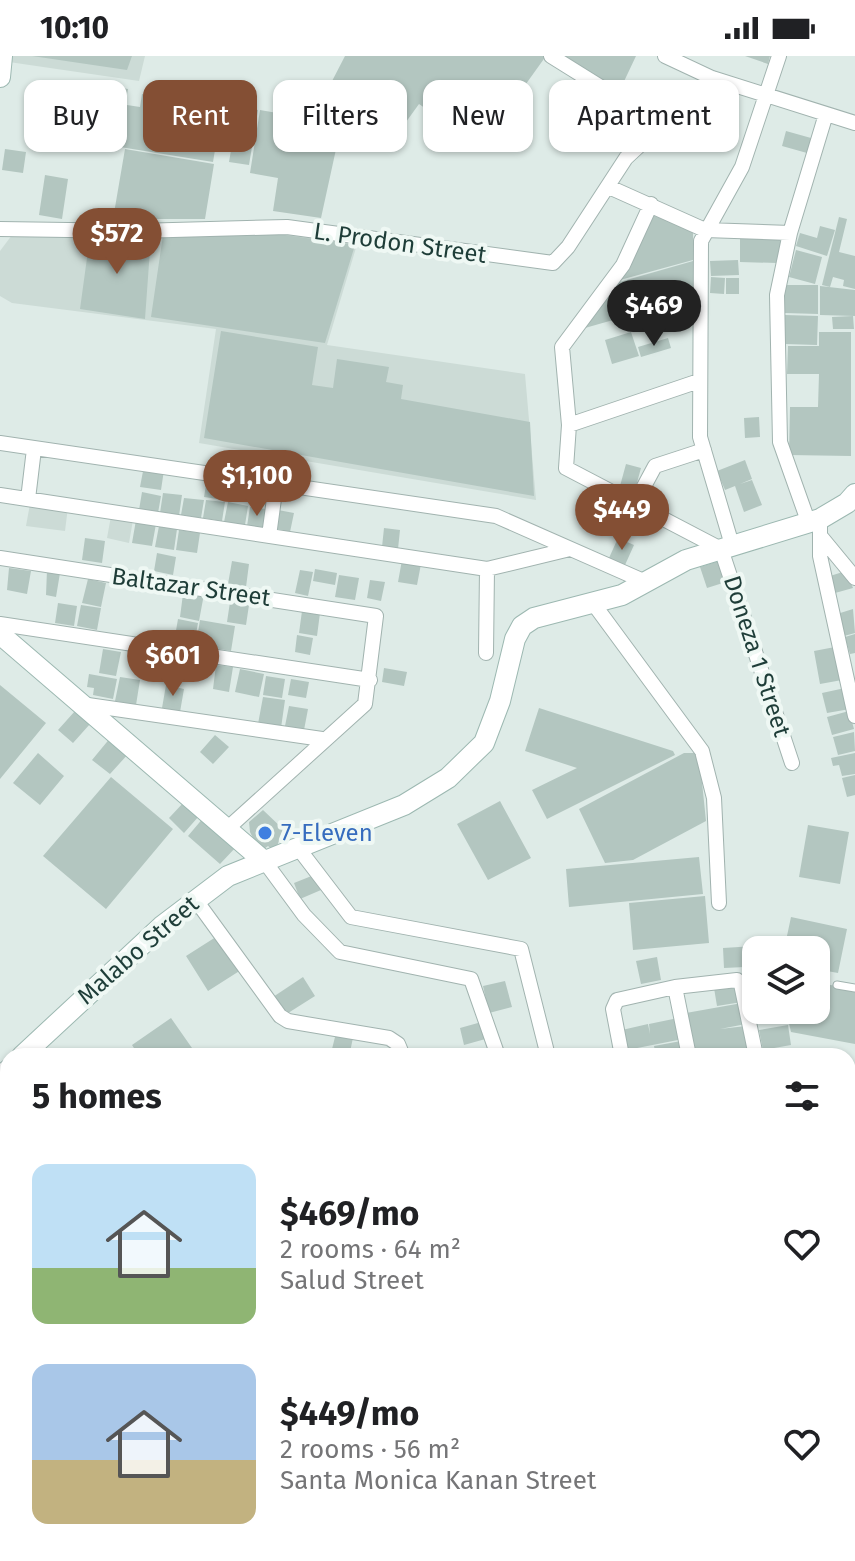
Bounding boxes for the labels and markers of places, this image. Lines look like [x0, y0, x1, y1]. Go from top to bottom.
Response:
pin: $572 [70, 208, 164, 276]
pin: $469 [607, 280, 701, 348]
pin: $1,100 [192, 450, 322, 518]
pin: $449 [575, 484, 669, 552]
pin: $601 [126, 630, 220, 698]
place label: 7-Eleven [281, 819, 373, 847]
marker: 7-Eleven [256, 824, 274, 842]

